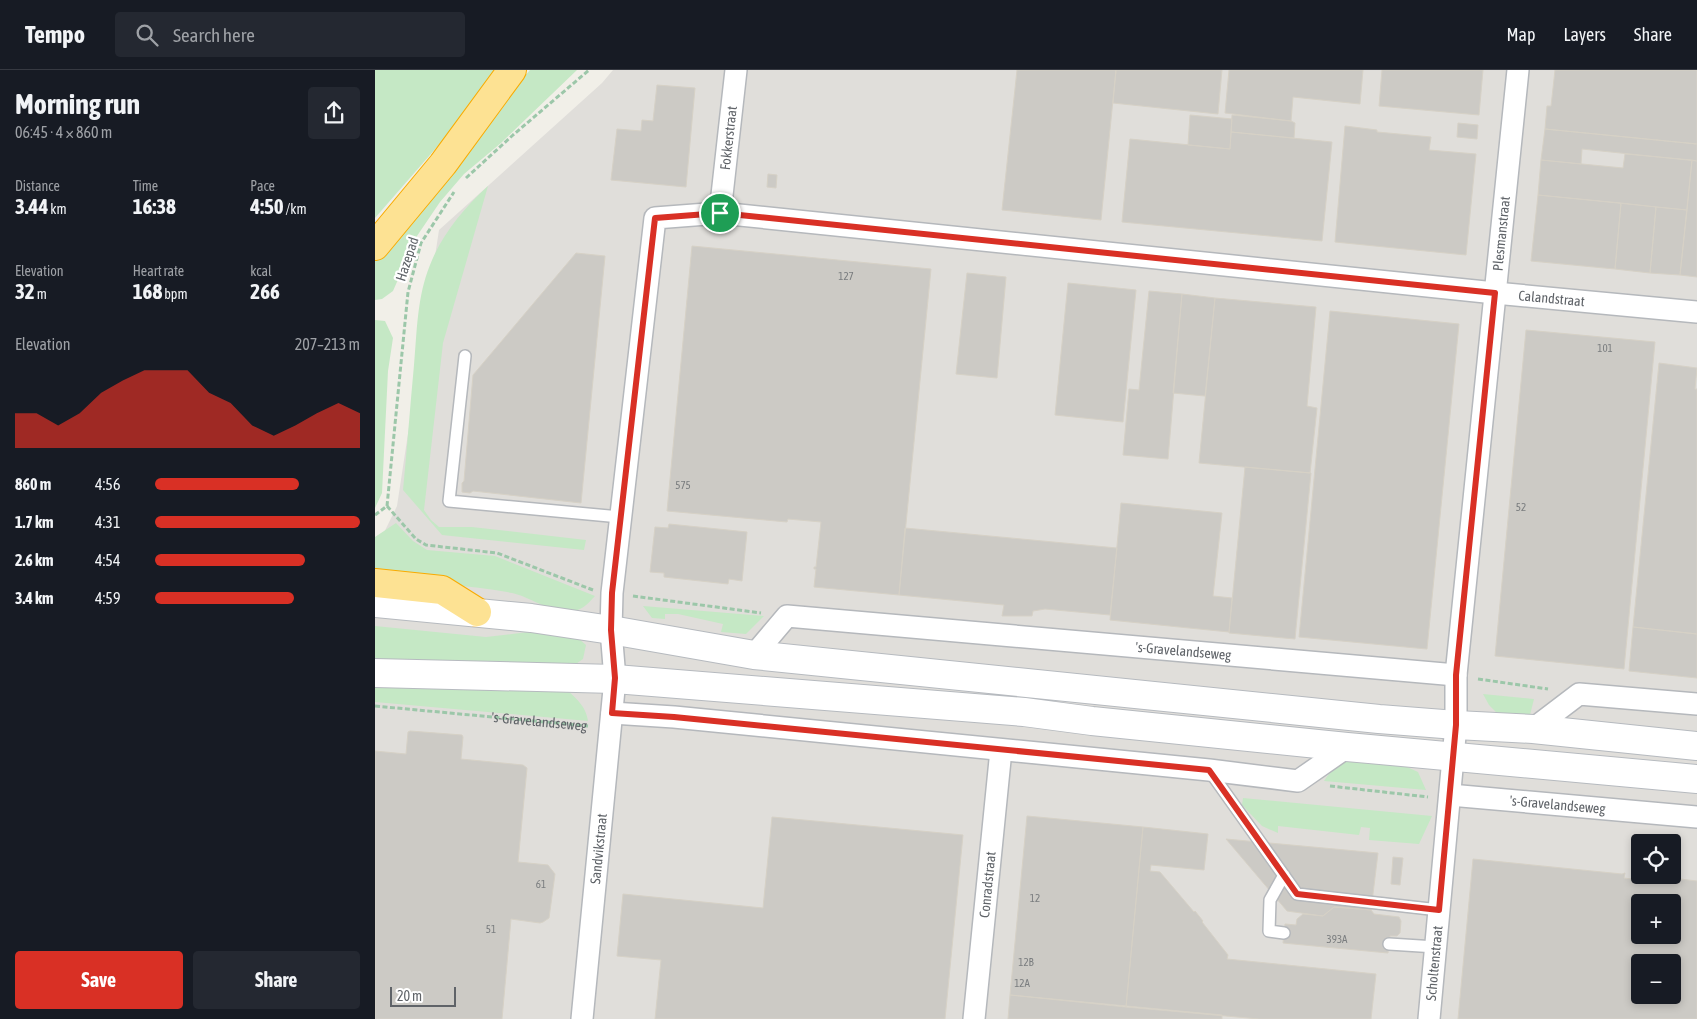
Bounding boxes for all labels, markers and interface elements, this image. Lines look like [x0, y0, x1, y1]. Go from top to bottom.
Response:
search box [115, 12, 465, 57]
text: Tempo [25, 21, 85, 48]
icon: search [133, 21, 161, 49]
text: Search here [173, 24, 255, 46]
text: Map [1506, 24, 1535, 45]
text: Layers [1563, 24, 1606, 45]
text: Share [1634, 24, 1672, 45]
button: share [308, 87, 360, 139]
text: Morning run [15, 88, 140, 120]
street label: Fokkerstraat [717, 105, 740, 171]
text: 06:45 · 4 × 860 m [15, 123, 112, 141]
text: Distance [15, 178, 60, 194]
text: Time [133, 178, 158, 194]
text: Pace [250, 178, 275, 194]
pin [699, 192, 741, 234]
text: 3.44 [15, 194, 48, 218]
text: 16:38 [133, 194, 176, 218]
text: 4:50 [250, 194, 284, 218]
street label: Plesmanstraat [1489, 195, 1513, 272]
icon: arrive [706, 199, 734, 227]
text: km [48, 201, 67, 217]
text: /km [284, 201, 307, 217]
street label: Hazepad [392, 235, 422, 283]
text: Elevation [15, 263, 64, 279]
text: Heart rate [133, 263, 184, 279]
text: kcal [250, 263, 272, 279]
house number: 127 [838, 270, 854, 282]
text: 32 [15, 279, 35, 303]
text: 168 [133, 279, 162, 303]
text: 266 [250, 279, 280, 303]
text: m [35, 286, 47, 302]
text: bpm [162, 286, 188, 302]
street label: Calandstraat [1518, 287, 1585, 309]
text: Elevation [15, 335, 70, 353]
text: 207–213 m [295, 335, 360, 353]
house number: 101 [1597, 342, 1613, 354]
text: 860 m [15, 475, 51, 493]
text: 4:56 [95, 475, 120, 493]
house number: 575 [675, 479, 691, 491]
house number: 52 [1516, 501, 1526, 513]
text: 1.7 km [15, 513, 54, 531]
text: 4:31 [95, 513, 120, 531]
text: 2.6 km [15, 551, 54, 569]
text: 4:54 [95, 551, 120, 569]
text: 3.4 km [15, 589, 54, 607]
text: 4:59 [95, 589, 120, 607]
street label: 's-Gravelandseweg [1135, 639, 1232, 663]
street label: 's-Gravelandseweg [491, 709, 588, 734]
street label: 's-Gravelandseweg [1509, 792, 1606, 817]
street label: Sandvikstraat [587, 813, 610, 885]
map controls [1631, 834, 1681, 1004]
button: locate [1631, 834, 1681, 884]
street label: Conradstraat [976, 851, 999, 919]
house number: 61 [536, 878, 546, 890]
house number: 12 [1030, 892, 1040, 904]
button: + [1631, 894, 1681, 944]
house number: 51 [486, 923, 496, 935]
street label: Scholtenstraat [1423, 925, 1446, 1001]
house number: 393A [1327, 933, 1348, 945]
button: Save [15, 951, 183, 1009]
button: Share [193, 951, 360, 1009]
button: − [1631, 954, 1681, 1004]
house number: 12B [1018, 956, 1035, 968]
house number: 12A [1014, 977, 1030, 989]
scale bar [390, 984, 456, 1007]
text: 20 m [397, 988, 422, 1004]

